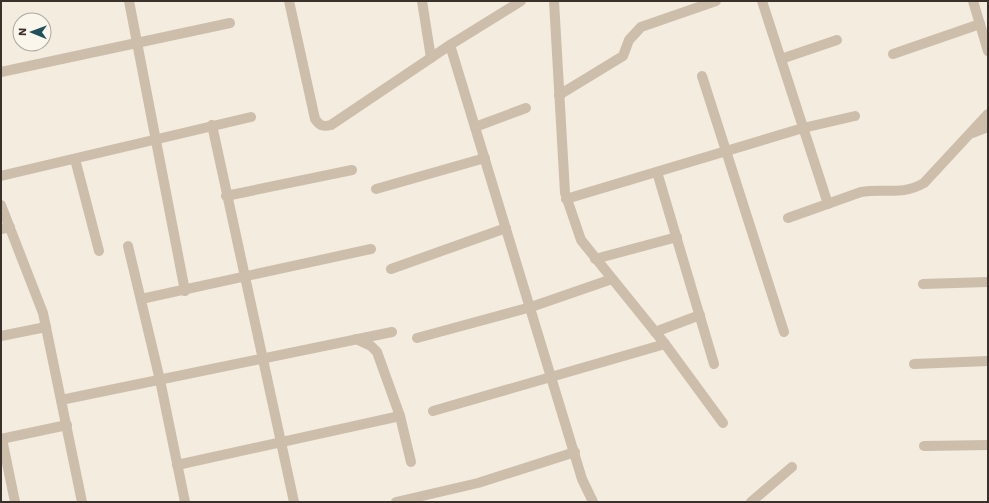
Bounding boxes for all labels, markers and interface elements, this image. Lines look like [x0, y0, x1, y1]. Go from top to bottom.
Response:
north arrow [12, 12, 52, 52]
text: N [16, 28, 29, 36]

